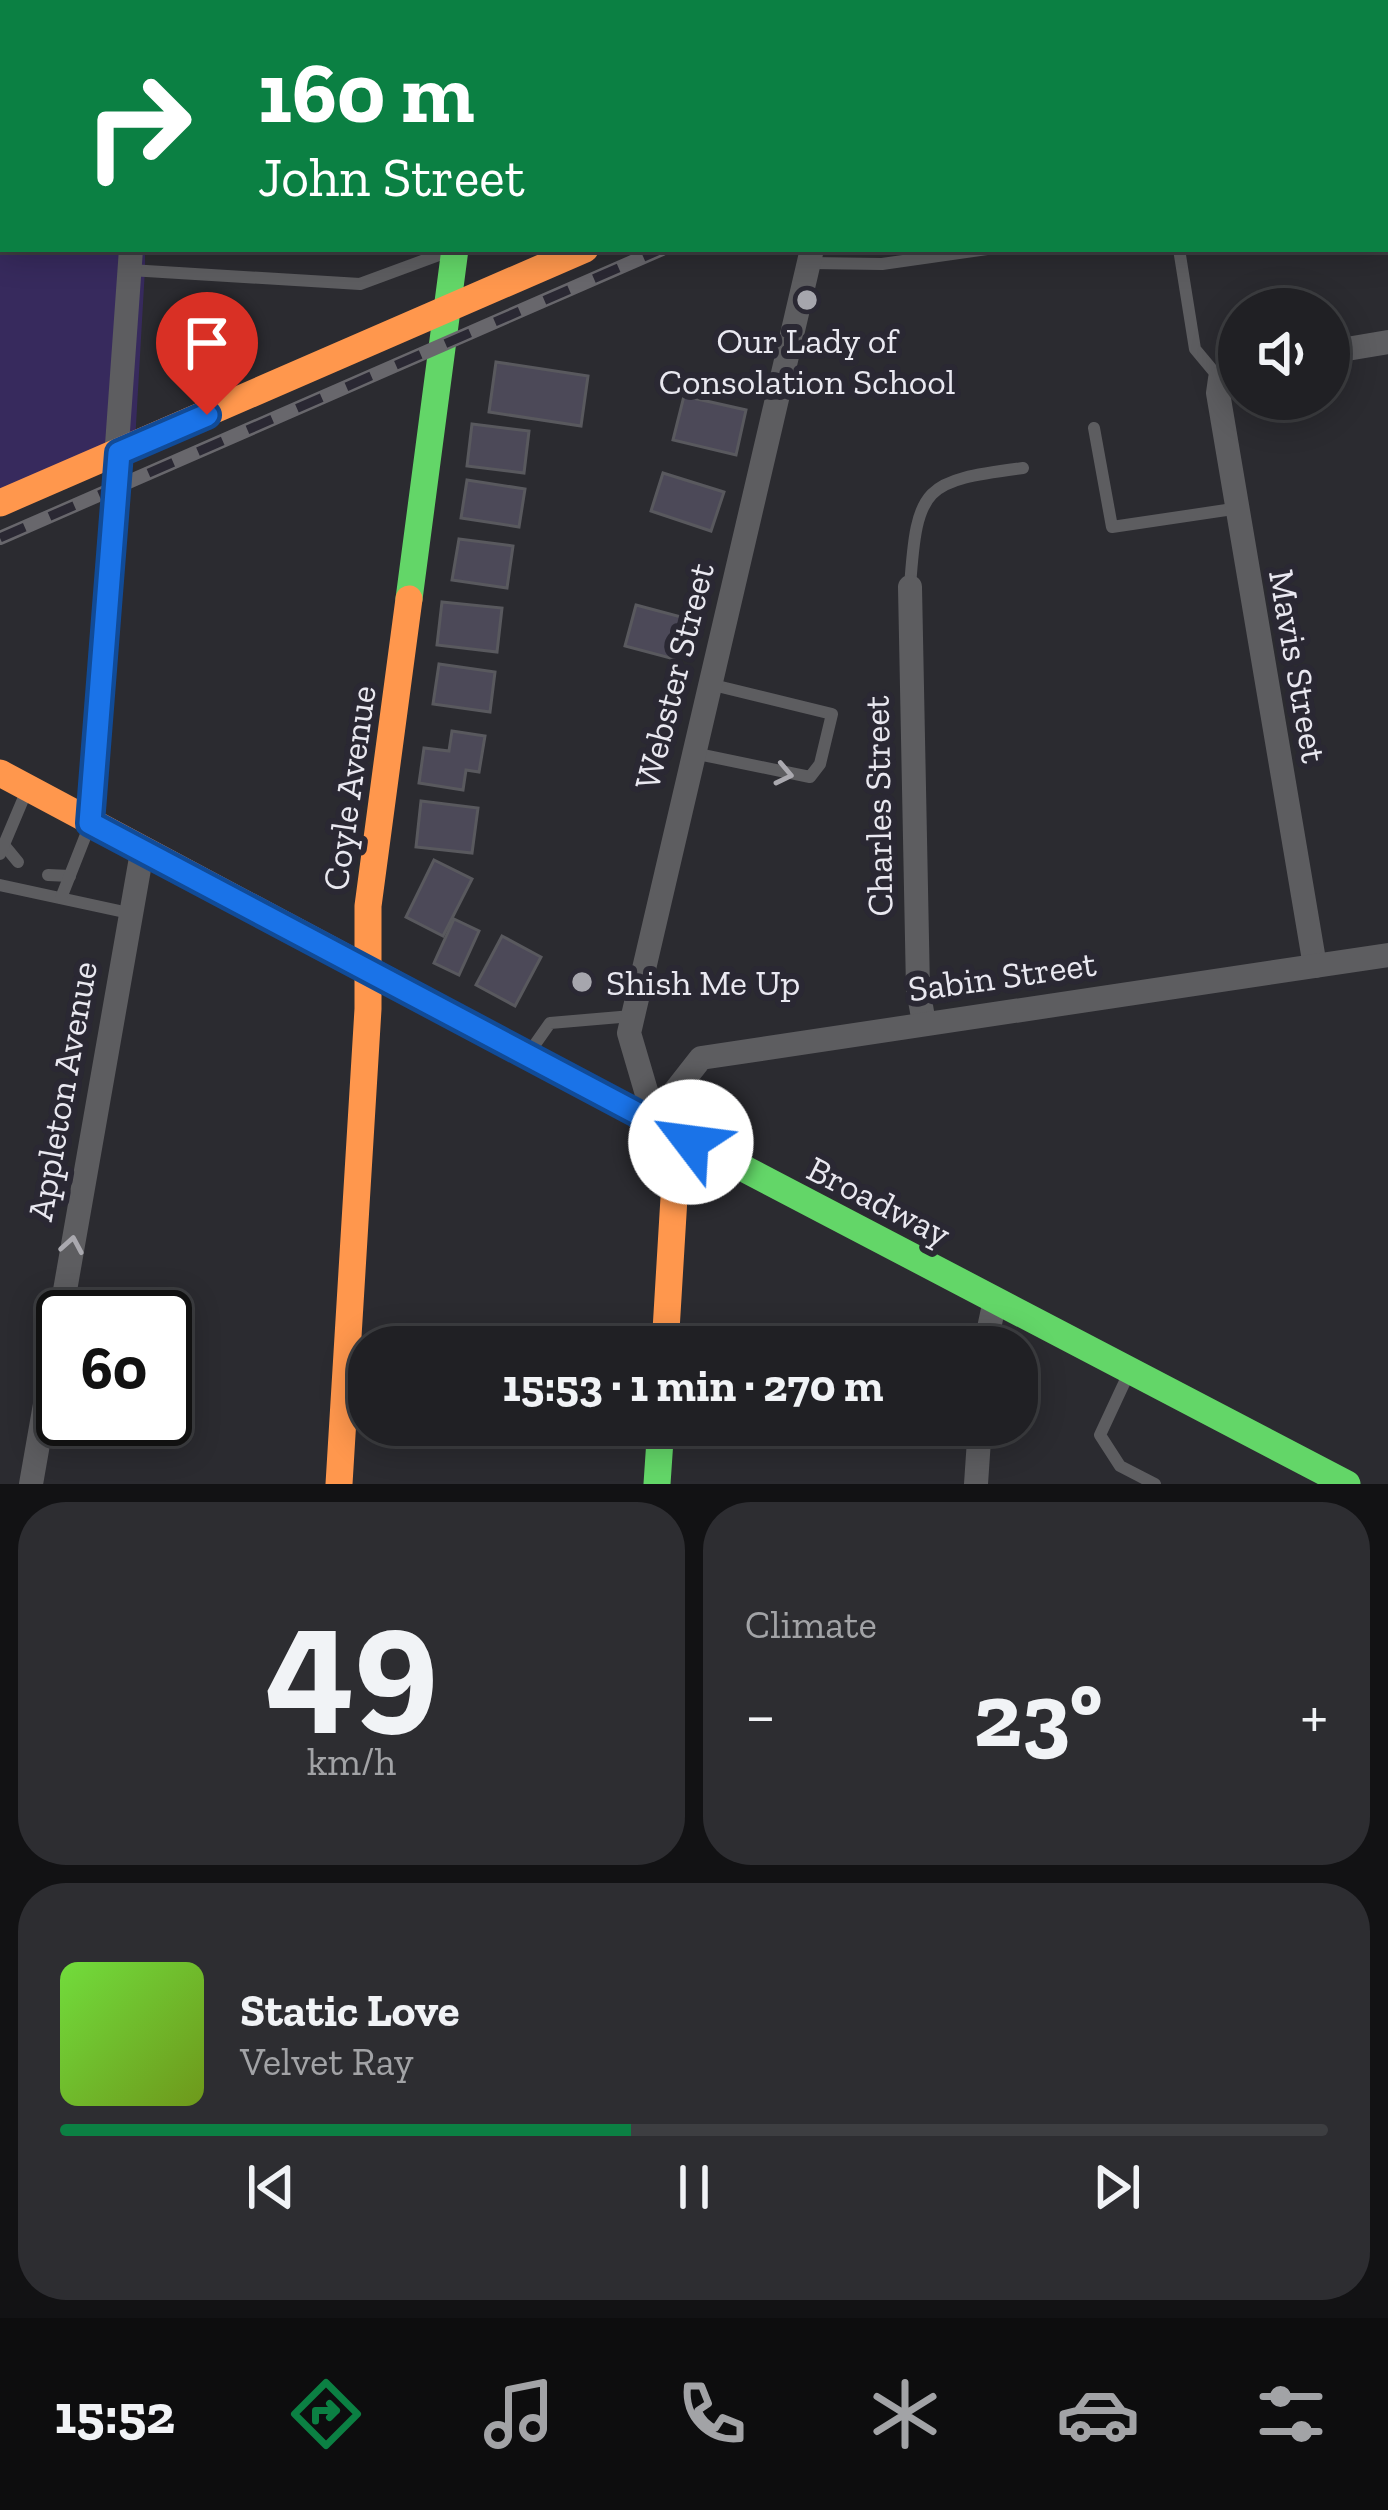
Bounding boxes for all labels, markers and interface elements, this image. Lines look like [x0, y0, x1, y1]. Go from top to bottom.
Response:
text: 160 m [258, 43, 475, 144]
icon: right [60, 48, 216, 204]
text: John Street [258, 145, 525, 210]
marker: Our Lady of Consolation School [794, 287, 820, 313]
map controls [1218, 288, 1350, 420]
button: sound [1218, 288, 1350, 420]
pin [156, 292, 258, 415]
icon: arrive [174, 310, 240, 376]
place label: Our Lady of Consolation School [659, 319, 955, 403]
street label: Webster Street [625, 558, 723, 794]
street label: Mavis Street [1260, 566, 1336, 766]
street label: Coyle Avenue [313, 683, 385, 893]
street label: Charles Street [855, 695, 901, 917]
one-way arrow [774, 760, 794, 786]
street label: Sabin Street [905, 941, 1099, 1010]
street label: Appleton Avenue [18, 958, 106, 1224]
place label: Shish Me Up [606, 961, 800, 1004]
marker: Shish Me Up [569, 969, 595, 995]
position arrow [628, 1079, 754, 1205]
street label: Broadway [800, 1147, 958, 1256]
one-way arrow [58, 1235, 83, 1255]
speed limit sign: 60 [36, 1290, 192, 1446]
text: 15:53 · 1 min · 270 m [502, 1359, 884, 1413]
text: 49 [265, 1566, 438, 1753]
text: Climate [745, 1601, 877, 1648]
text: 23° [974, 1661, 1103, 1769]
text: − [745, 1676, 776, 1755]
text: + [1300, 1676, 1328, 1755]
text: km/h [307, 1738, 396, 1785]
text: Static Love [240, 1984, 459, 2038]
text: Velvet Ray [240, 2038, 414, 2085]
icon: previous [238, 2154, 304, 2220]
icon: pause [661, 2154, 727, 2220]
icon: next [1084, 2154, 1150, 2220]
icon: directions [284, 2372, 368, 2456]
icon: music [477, 2372, 561, 2456]
icon: phone [670, 2372, 754, 2456]
icon: climate [863, 2372, 947, 2456]
icon: car [1056, 2372, 1140, 2456]
icon: filters [1249, 2372, 1333, 2456]
text: 15:52 [55, 2382, 175, 2447]

